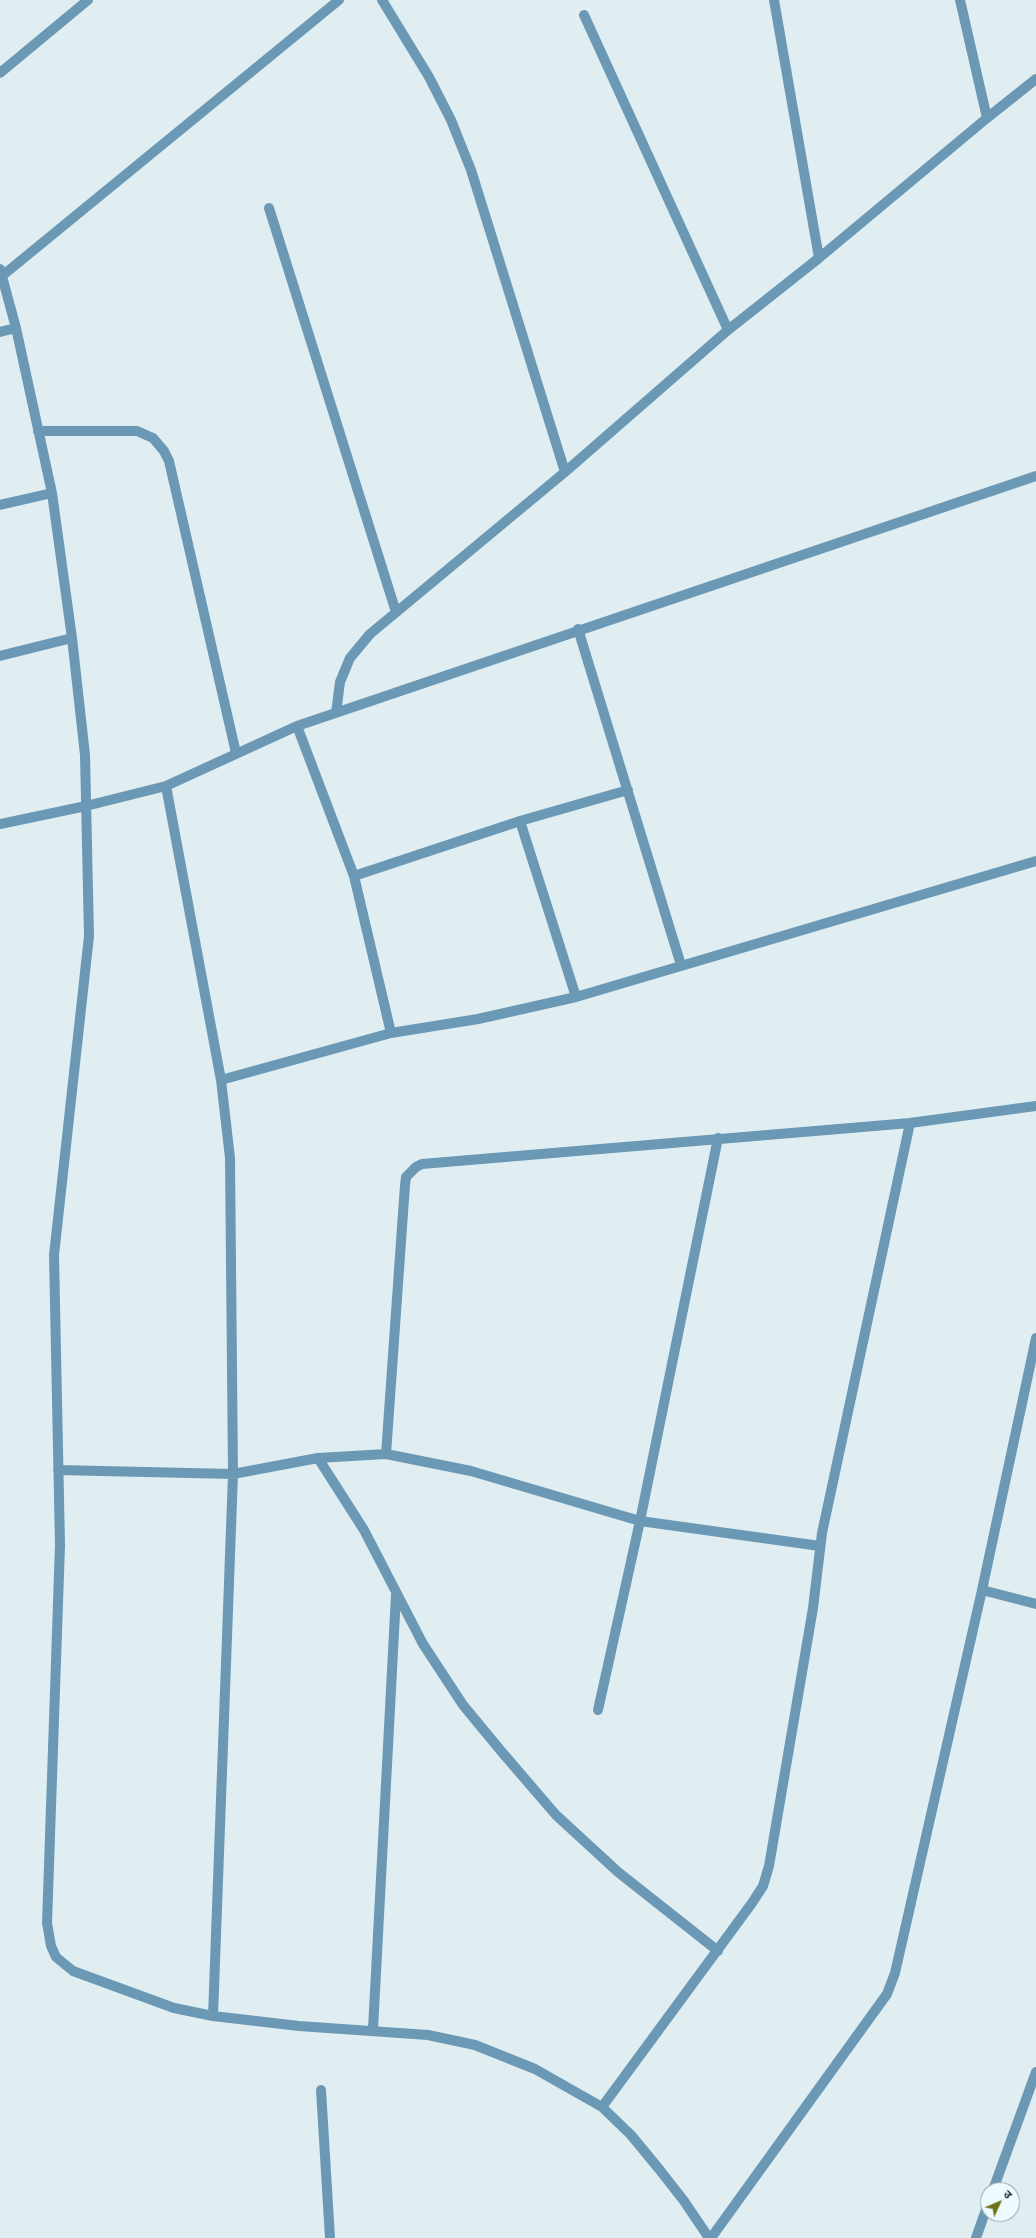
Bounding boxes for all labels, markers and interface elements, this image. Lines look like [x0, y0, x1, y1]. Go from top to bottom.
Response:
north arrow [980, 2182, 1020, 2222]
text: उ [1001, 2187, 1015, 2202]

